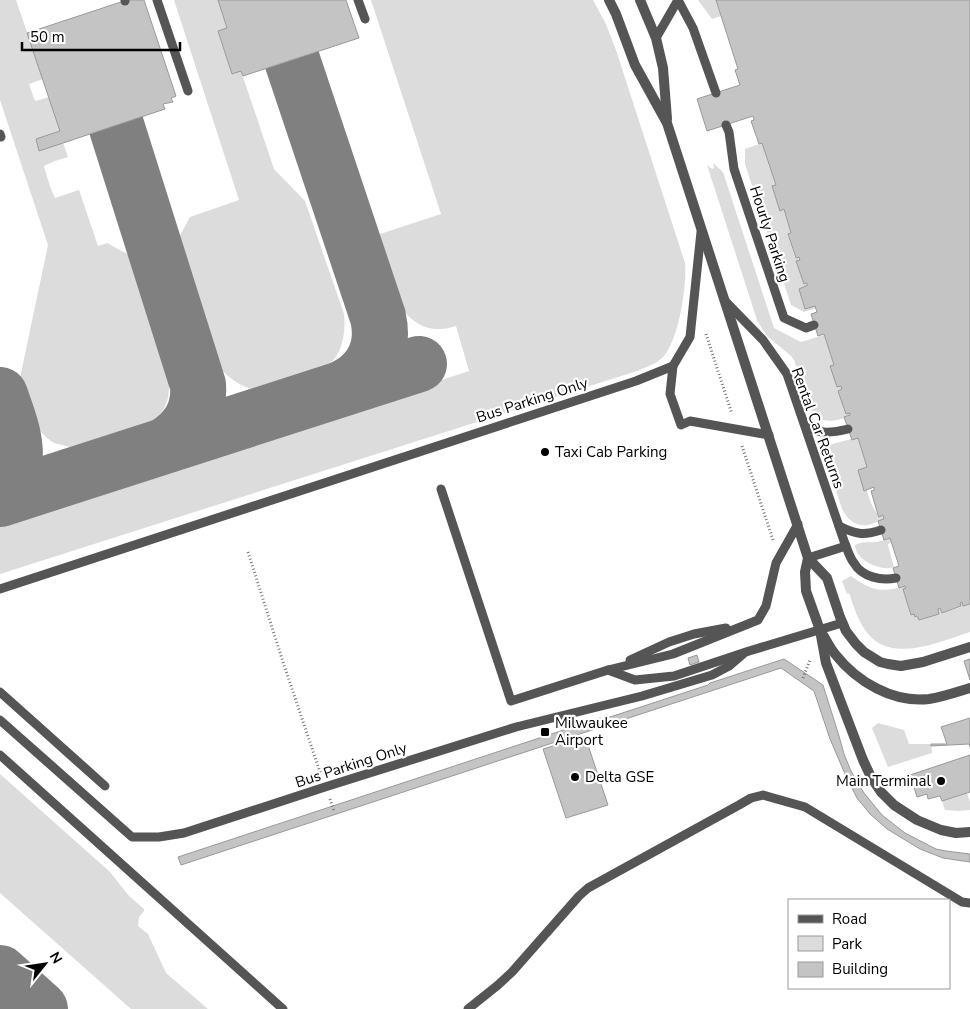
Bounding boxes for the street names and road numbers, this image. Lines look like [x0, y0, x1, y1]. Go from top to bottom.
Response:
street label: Hourly Parking [745, 183, 795, 285]
street label: Rental Car Returns [787, 365, 849, 491]
street label: Bus Parking Only [474, 372, 591, 427]
street label: Bus Parking Only [293, 737, 410, 792]

